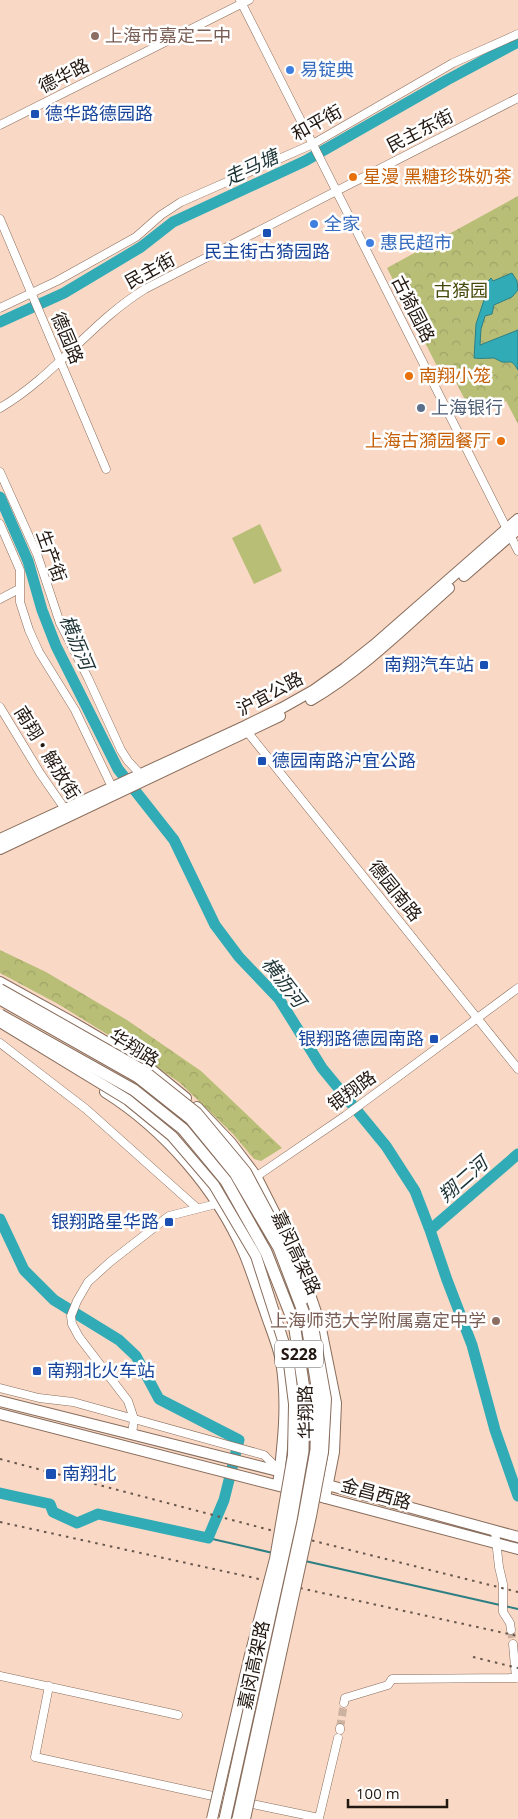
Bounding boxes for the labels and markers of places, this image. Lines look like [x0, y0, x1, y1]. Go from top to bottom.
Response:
place label: 上海市嘉定二中 [105, 23, 231, 47]
marker: 上海市嘉定二中 [89, 30, 101, 42]
place label: 易锭典 [300, 57, 354, 81]
marker: 易锭典 [284, 64, 296, 76]
place label: 德华路德园路 [45, 101, 153, 125]
marker: 德华路德园路 [29, 108, 41, 120]
place label: 星漫 黑糖珍珠奶茶 [363, 164, 512, 188]
marker: 星漫 黑糖珍珠奶茶 [347, 171, 359, 183]
place label: 全家 [324, 211, 360, 235]
marker: 全家 [308, 218, 320, 230]
marker: 民主街古猗园路 [261, 227, 273, 239]
place label: 惠民超市 [380, 230, 452, 254]
marker: 惠民超市 [364, 237, 376, 249]
place label: 民主街古猗园路 [204, 239, 330, 263]
place label: 南翔小笼 [419, 363, 491, 387]
marker: 南翔小笼 [403, 370, 415, 382]
place label: 上海银行 [431, 395, 503, 419]
marker: 上海银行 [415, 402, 427, 414]
place label: 上海古漪园餐厅 [365, 428, 491, 452]
marker: 上海古漪园餐厅 [495, 435, 507, 447]
place label: 南翔汽车站 [384, 652, 474, 676]
marker: 南翔汽车站 [478, 659, 490, 671]
place label: 德园南路沪宜公路 [272, 748, 416, 772]
marker: 德园南路沪宜公路 [256, 755, 268, 767]
place label: 银翔路德园南路 [298, 1026, 424, 1050]
marker: 银翔路德园南路 [428, 1033, 440, 1045]
place label: 银翔路星华路 [51, 1209, 159, 1233]
marker: 银翔路星华路 [163, 1216, 175, 1228]
place label: 上海师范大学附属嘉定中学 [270, 1308, 486, 1332]
marker: 上海师范大学附属嘉定中学 [490, 1315, 502, 1327]
place label: 南翔北火车站 [47, 1358, 155, 1382]
marker: 南翔北火车站 [31, 1365, 43, 1377]
place label: 南翔北 [62, 1461, 116, 1485]
marker: 南翔北 [44, 1467, 58, 1481]

